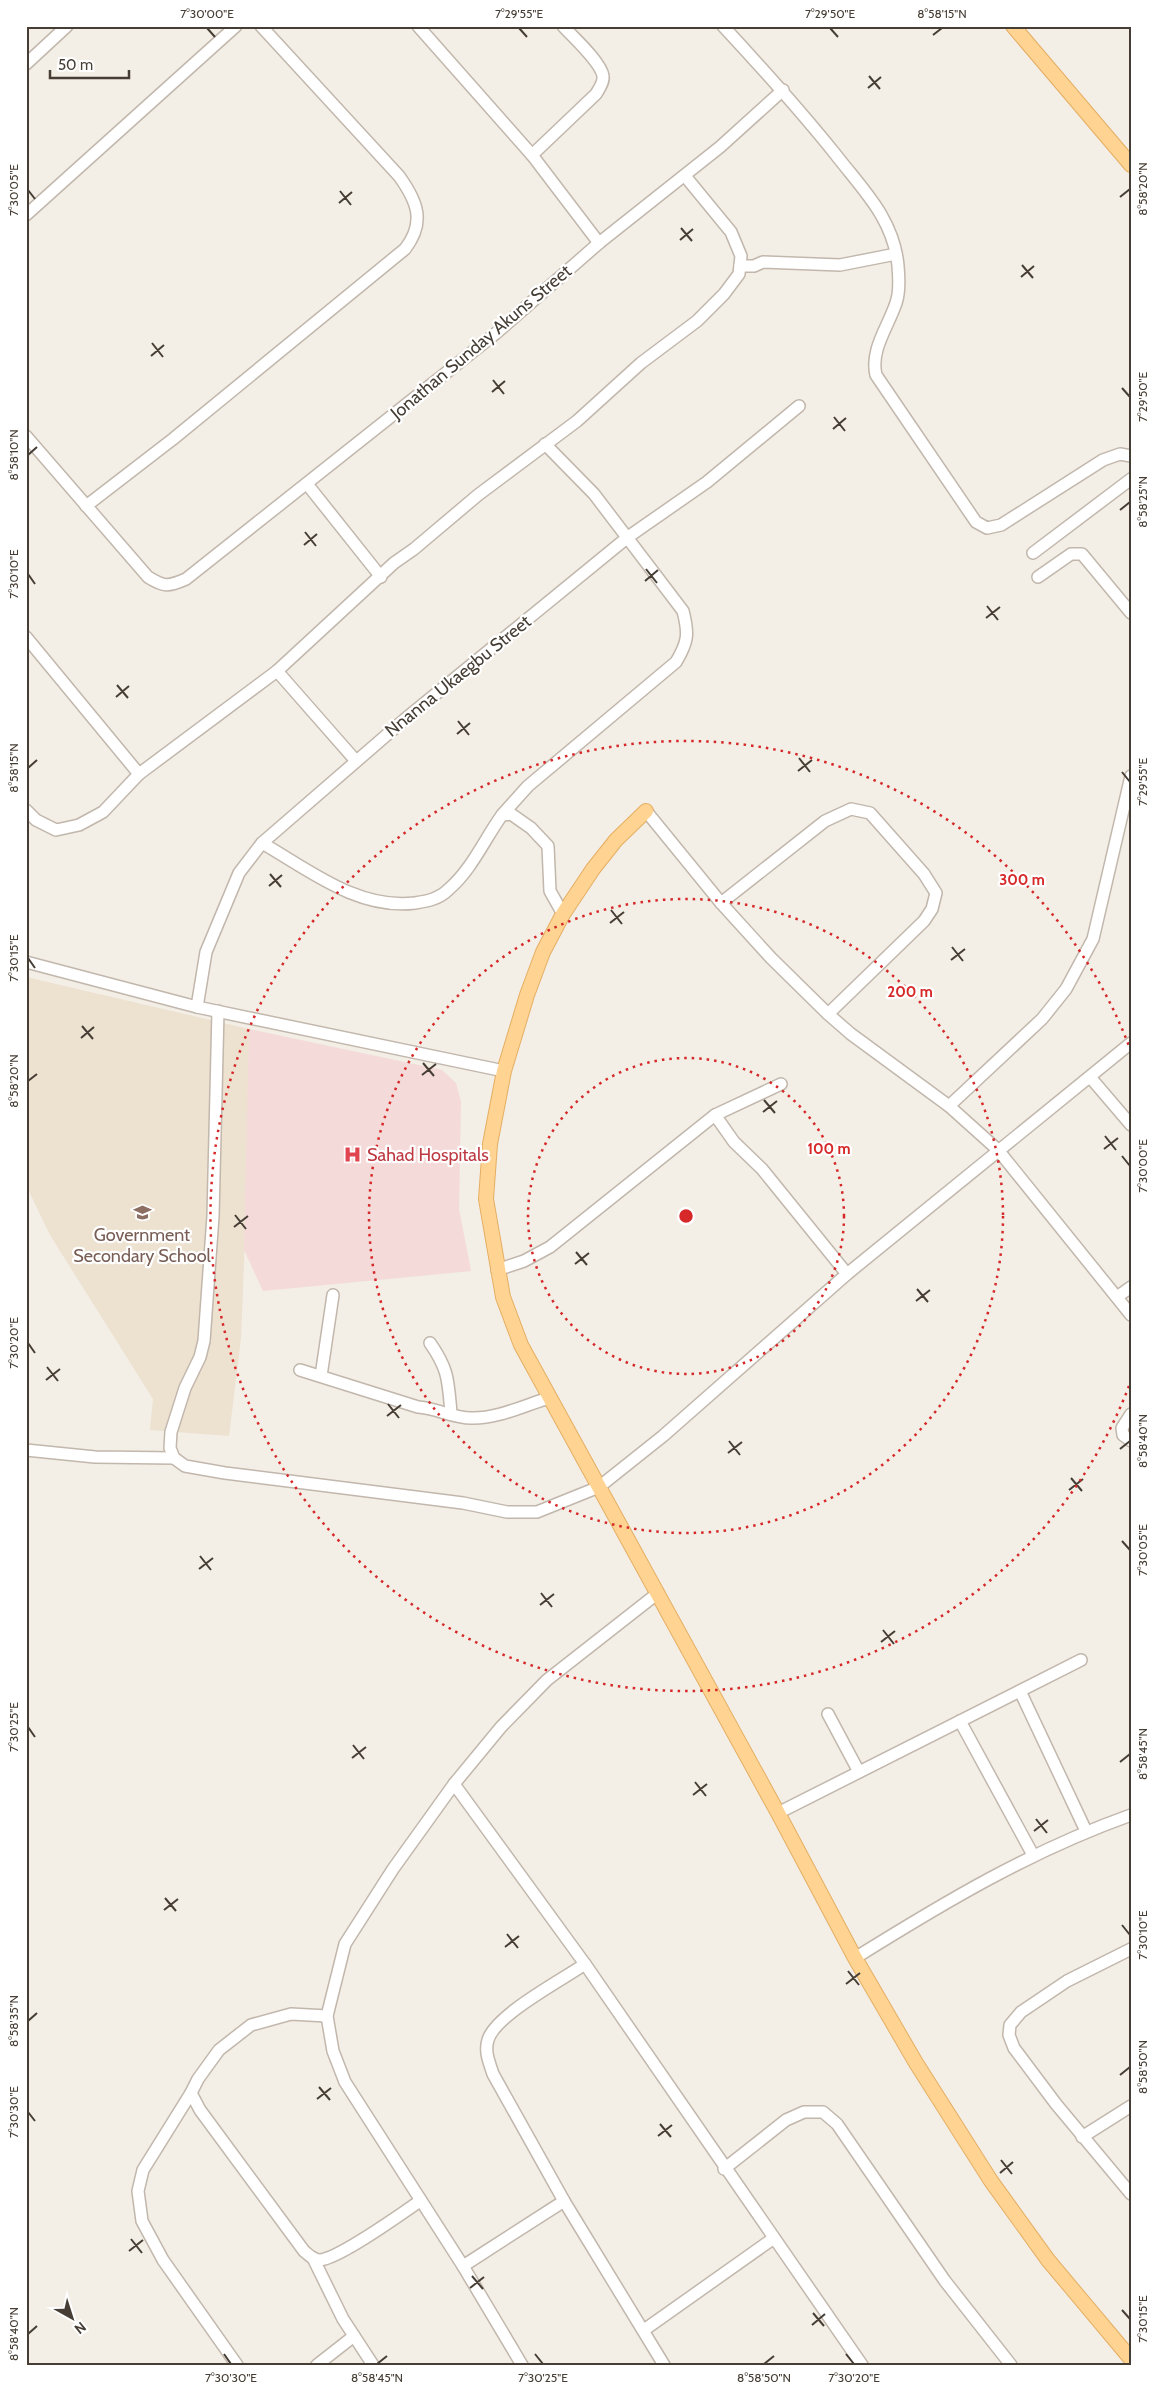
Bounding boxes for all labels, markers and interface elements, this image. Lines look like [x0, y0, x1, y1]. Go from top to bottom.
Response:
text: 7°30'00"E [180, 6, 234, 21]
text: 7°29'55"E [495, 6, 543, 21]
text: 7°29'50"E [805, 6, 855, 21]
text: 8°58'15"N [917, 6, 967, 21]
scale bar [50, 48, 129, 80]
text: 50 m [58, 56, 93, 74]
text: 8°58'20"N [1135, 162, 1150, 216]
text: 7°30'05"E [6, 164, 21, 216]
street label: Jonathan Sunday Akuns Street [385, 260, 576, 425]
text: 7°29'50"E [1135, 372, 1150, 422]
text: 8°58'10"N [6, 429, 21, 481]
text: 8°58'25"N [1135, 476, 1150, 528]
text: 7°30'10"E [6, 549, 21, 599]
street label: Nnanna Ukaegbu Street [381, 610, 535, 742]
text: 8°58'15"N [6, 743, 21, 793]
text: 7°29'55"E [1135, 758, 1150, 806]
text: 300 m [999, 871, 1045, 889]
text: 7°30'15"E [6, 934, 21, 982]
text: 200 m [887, 983, 933, 1001]
text: 8°58'20"N [6, 1054, 21, 1108]
text: 7°30'00"E [1135, 1139, 1150, 1193]
text: 100 m [807, 1140, 851, 1158]
place label: Sahad Hospitals [367, 1144, 489, 1166]
hospital icon: Sahad Hospitals [343, 1145, 363, 1165]
school or university icon: Government Secondary School [132, 1202, 152, 1222]
centre of rings [677, 1207, 695, 1225]
place label: Government Secondary School [73, 1224, 212, 1267]
text: 7°30'20"E [6, 1317, 21, 1369]
text: 8°58'40"N [1135, 1414, 1150, 1468]
text: 7°30'05"E [1135, 1524, 1150, 1576]
text: 7°30'25"E [6, 1702, 21, 1752]
text: 8°58'45"N [1135, 1728, 1150, 1780]
text: 7°30'10"E [1135, 1910, 1150, 1960]
text: 8°58'35"N [6, 1995, 21, 2047]
text: 8°58'50"N [1135, 2040, 1150, 2094]
text: 7°30'30"E [6, 2086, 21, 2138]
north arrow [48, 2294, 98, 2344]
text: 7°30'15"E [1135, 2295, 1150, 2343]
text: 8°58'40"N [6, 2307, 21, 2361]
text: N [71, 2318, 90, 2338]
text: 7°30'30"E [205, 2370, 257, 2385]
text: 8°58'45"N [351, 2370, 403, 2385]
text: 7°30'25"E [518, 2370, 568, 2385]
text: 8°58'50"N [737, 2370, 791, 2385]
text: 7°30'20"E [828, 2370, 880, 2385]

